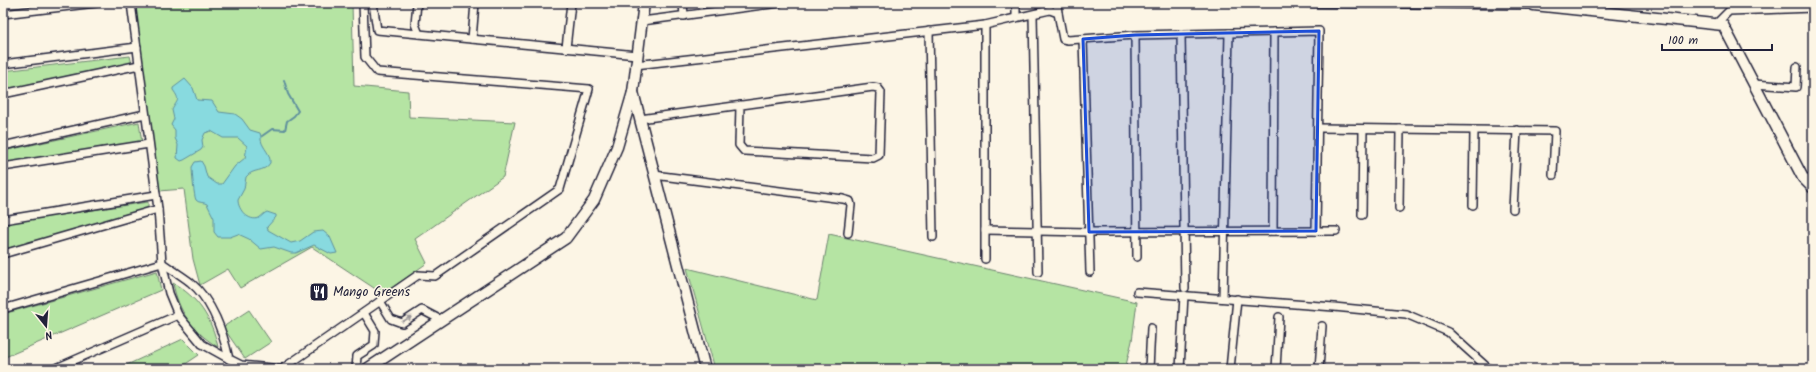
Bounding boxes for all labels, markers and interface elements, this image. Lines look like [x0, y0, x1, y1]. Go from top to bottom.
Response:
scale bar [1662, 26, 1772, 52]
text: 100 m [1668, 31, 1699, 50]
restaurant icon: Mango Greens [308, 281, 330, 303]
place label: Mango Greens [333, 282, 410, 303]
north arrow [26, 306, 66, 346]
one-way arrow [402, 316, 413, 323]
text: N [43, 325, 55, 344]

